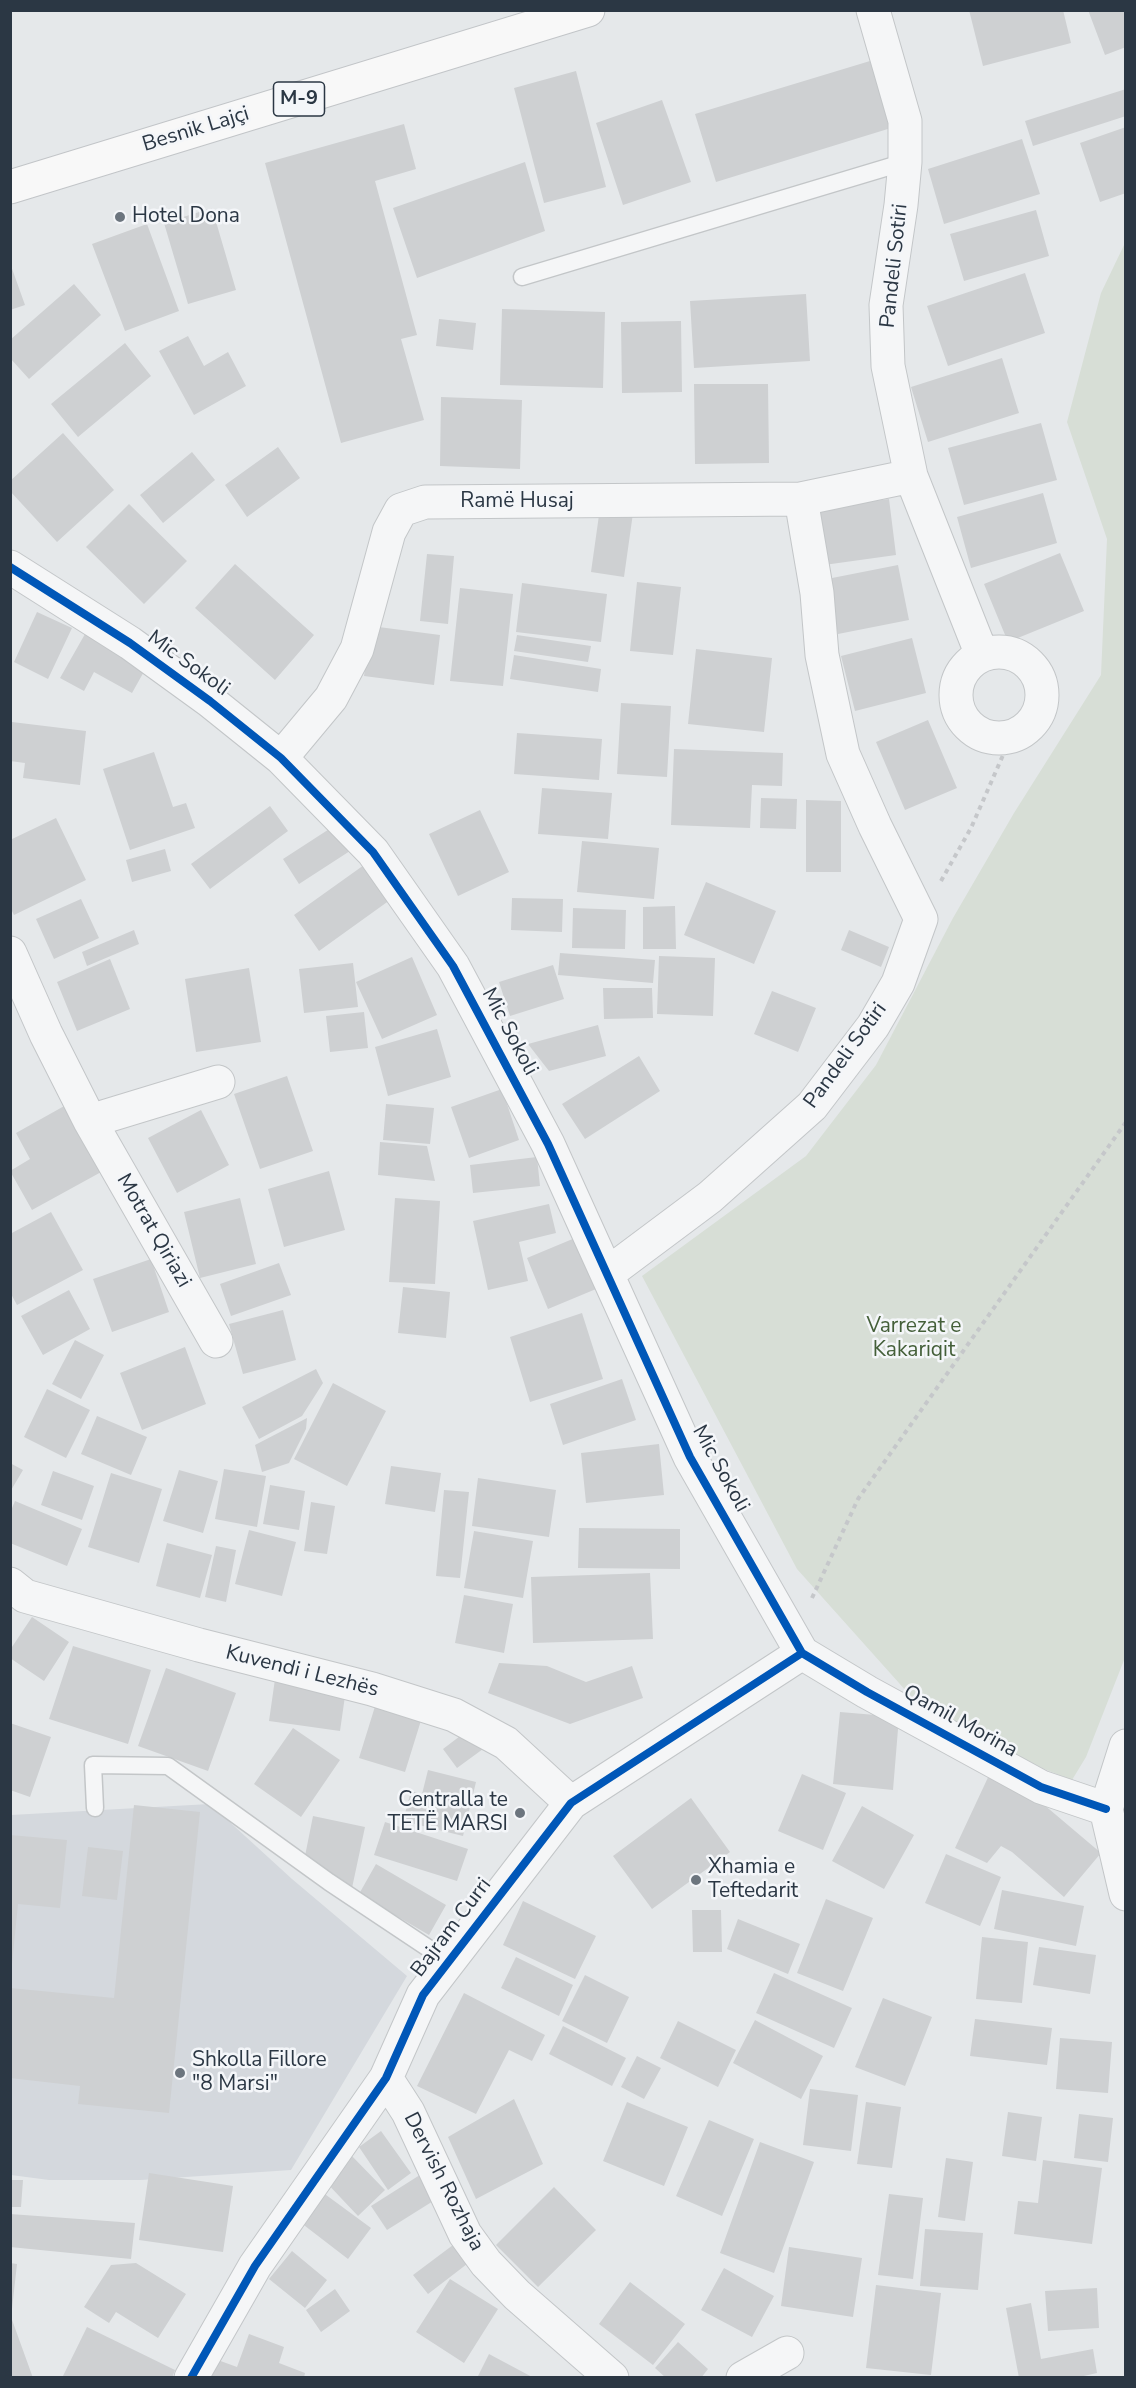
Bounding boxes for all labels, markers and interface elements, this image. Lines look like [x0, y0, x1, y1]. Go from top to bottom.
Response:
road number: M-9 [274, 82, 324, 116]
street label: Besnik Lajçi [140, 102, 252, 158]
street label: Pandeli Sotiri [876, 203, 914, 329]
place label: Hotel Dona [132, 204, 240, 230]
marker: Hotel Dona [113, 210, 127, 224]
street label: Ramë Husaj [460, 489, 574, 515]
street label: Mic Sokoli [142, 626, 234, 702]
street label: Mic Sokoli [475, 984, 543, 1080]
street label: Pandeli Sotiri [799, 998, 893, 1114]
street label: Motrat Qiriazi [110, 1170, 196, 1292]
park label: Varrezat e Kakariqit [866, 1314, 962, 1364]
street label: Mic Sokoli [686, 1421, 754, 1517]
street label: Kuvendi i Lezhës [223, 1641, 381, 1703]
street label: Qamil Morina [898, 1680, 1022, 1764]
place label: Centralla te TETË MARSI [388, 1788, 508, 1838]
marker: Centralla te TETË MARSI [513, 1806, 527, 1820]
place label: Xhamia e Teftedarit [708, 1855, 798, 1905]
street label: Bajram Curri [406, 1873, 498, 1983]
marker: Xhamia e Teftedarit [689, 1873, 703, 1887]
place label: Shkolla Fillore "8 Marsi" [192, 2048, 327, 2098]
marker: Shkolla Fillore "8 Marsi" [173, 2066, 187, 2080]
street label: Dervish Rozhaja [397, 2108, 489, 2256]

